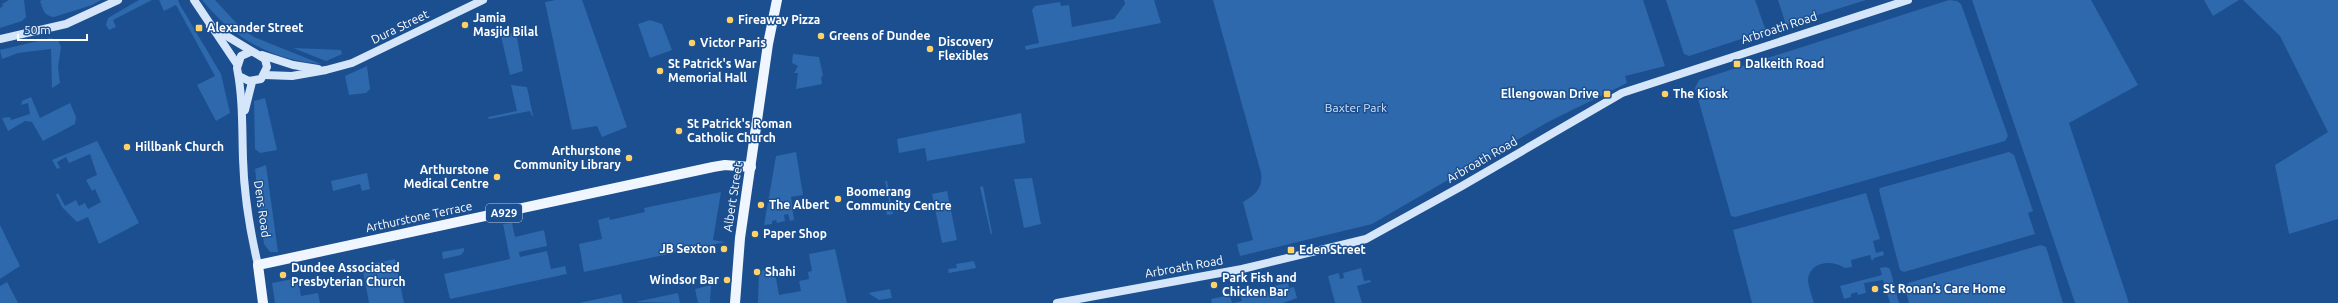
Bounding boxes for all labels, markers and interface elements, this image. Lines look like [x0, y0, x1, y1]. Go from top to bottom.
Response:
street label: Dura Street [369, 7, 431, 46]
street label: Arbroath Road [1739, 9, 1818, 46]
place label: Jamia Masjid Bilal [473, 11, 538, 38]
place label: Fireaway Pizza [738, 13, 820, 26]
marker: Fireaway Pizza [725, 15, 735, 25]
scale bar [18, 16, 87, 42]
marker: Jamia Masjid Bilal [460, 20, 470, 30]
place label: Alexander Street [207, 21, 304, 34]
text: 50 m [24, 23, 51, 36]
marker: Alexander Street [194, 23, 204, 33]
place label: Greens of Dundee [829, 29, 930, 42]
marker: Greens of Dundee [816, 31, 826, 41]
place label: Discovery Flexibles [938, 35, 994, 62]
place label: Victor Paris [700, 36, 766, 49]
marker: Victor Paris [687, 38, 697, 48]
marker: Discovery Flexibles [925, 44, 935, 54]
place label: St Patrick's War Memorial Hall [668, 57, 757, 84]
place label: Dalkeith Road [1745, 57, 1824, 70]
marker: Dalkeith Road [1732, 59, 1742, 69]
marker: St Patrick's War Memorial Hall [655, 66, 665, 76]
place label: Ellengowan Drive [1501, 87, 1599, 100]
place label: The Kiosk [1673, 87, 1728, 100]
marker: Ellengowan Drive [1602, 89, 1612, 99]
marker: The Kiosk [1660, 89, 1670, 99]
park label: Baxter Park [1325, 101, 1387, 114]
place label: St Patrick's Roman Catholic Church [687, 117, 792, 144]
marker: St Patrick's Roman Catholic Church [674, 126, 684, 136]
street label: Arbroath Road [1444, 134, 1519, 185]
place label: Hillbank Church [135, 140, 224, 153]
marker: Hillbank Church [122, 142, 132, 152]
place label: Arthurstone Community Library [514, 144, 622, 171]
marker: Arthurstone Community Library [624, 153, 634, 163]
street label: Albert Street [721, 161, 744, 233]
place label: Arthurstone Medical Centre [404, 163, 489, 190]
marker: Arthurstone Medical Centre [492, 172, 502, 182]
street label: Dens Road [252, 180, 273, 238]
place label: Boomerang Community Centre [846, 185, 952, 212]
marker: Boomerang Community Centre [833, 194, 843, 204]
place label: The Albert [769, 198, 829, 211]
street label: Arthurstone Terrace [364, 199, 473, 234]
marker: The Albert [756, 200, 766, 210]
road number: A929 [486, 204, 522, 222]
place label: Paper Shop [763, 227, 827, 240]
marker: Paper Shop [750, 229, 760, 239]
place label: JB Sexton [659, 242, 716, 255]
place label: Eden Street [1299, 243, 1366, 256]
marker: JB Sexton [719, 244, 729, 254]
marker: Eden Street [1286, 245, 1296, 255]
street label: Arbroath Road [1144, 253, 1224, 280]
place label: Dundee Associated Presbyterian Church [291, 261, 405, 288]
place label: Shahi [765, 265, 796, 278]
marker: Shahi [752, 267, 762, 277]
marker: Dundee Associated Presbyterian Church [278, 270, 288, 280]
place label: Park Fish and Chicken Bar [1222, 271, 1297, 298]
place label: Windsor Bar [650, 273, 719, 286]
marker: Windsor Bar [722, 275, 732, 285]
marker: Park Fish and Chicken Bar [1209, 280, 1219, 290]
place label: St Ronan’s Care Home [1883, 282, 2006, 295]
marker: St Ronan’s Care Home [1870, 284, 1880, 294]

